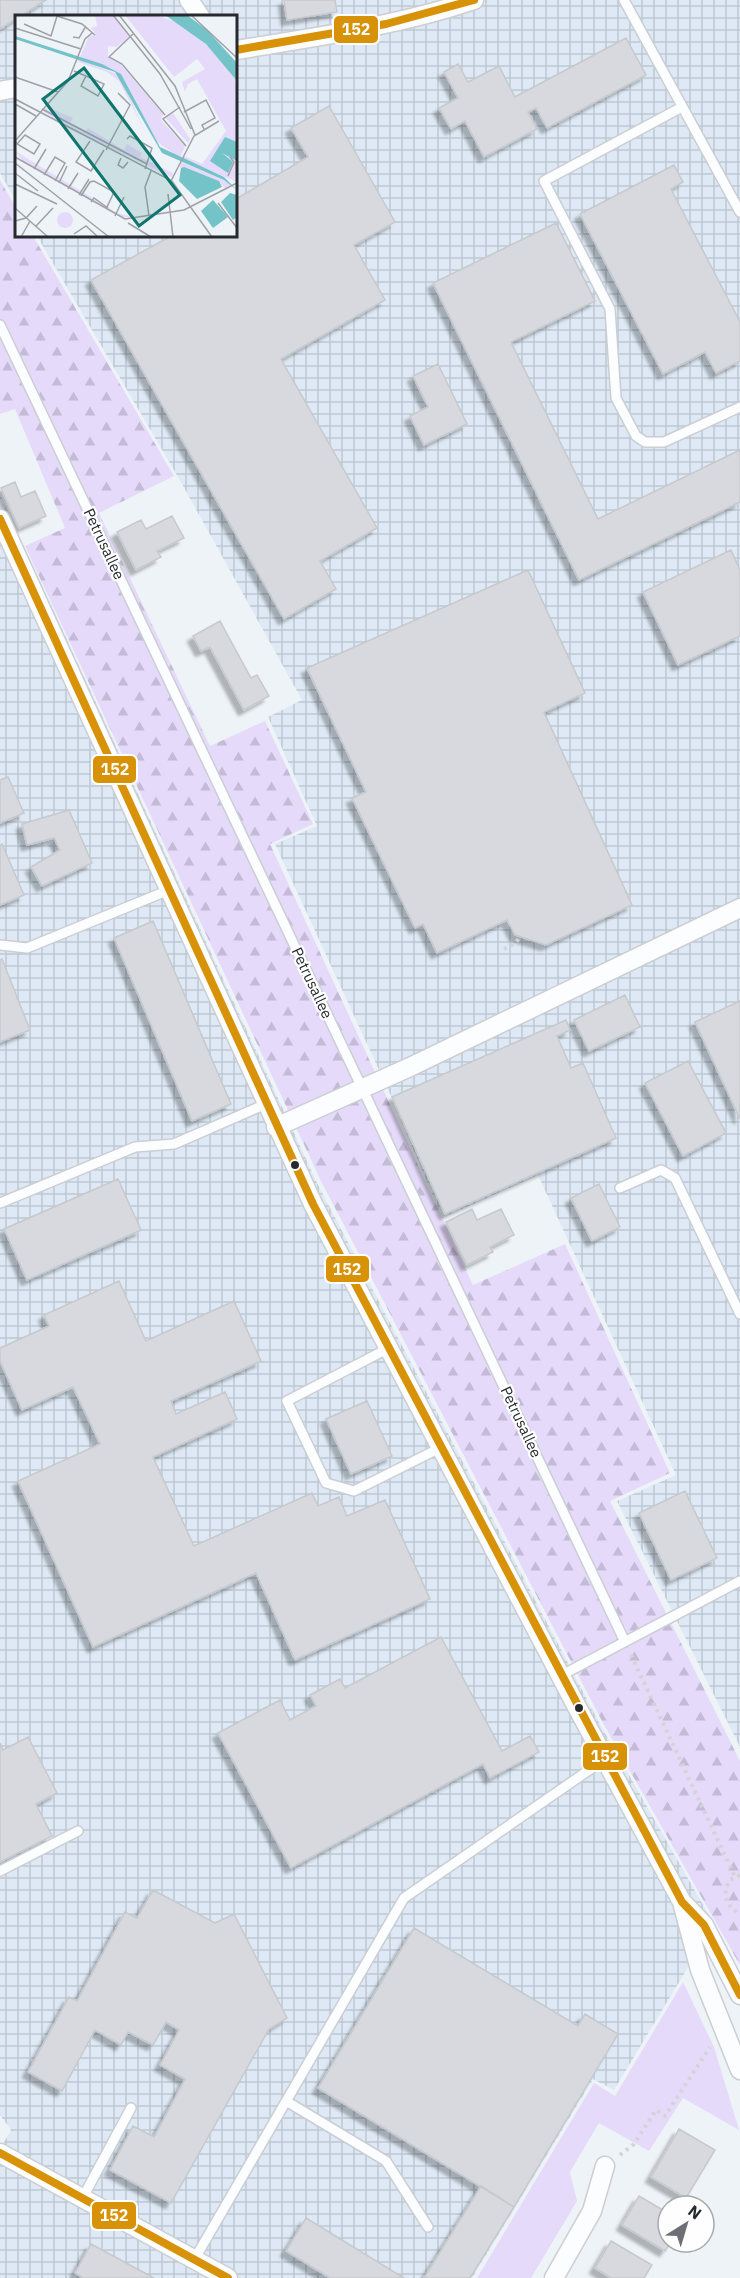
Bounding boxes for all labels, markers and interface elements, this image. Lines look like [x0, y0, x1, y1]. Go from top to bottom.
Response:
inset map [15, 15, 237, 237]
line badge: 152 [333, 15, 379, 44]
text: 152 [342, 19, 370, 39]
street label: Petrusallee [80, 505, 129, 582]
line badge: 152 [92, 755, 137, 784]
text: 152 [101, 759, 129, 779]
street label: Petrusallee [288, 944, 337, 1021]
unlabelled marker [289, 1159, 301, 1171]
line badge: 152 [325, 1255, 370, 1283]
text: 152 [333, 1259, 361, 1279]
street label: Petrusallee [497, 1383, 546, 1460]
unlabelled marker [573, 1702, 585, 1714]
line badge: 152 [582, 1742, 628, 1771]
text: 152 [591, 1746, 619, 1766]
north arrow [656, 2194, 716, 2254]
line badge: 152 [91, 2201, 137, 2230]
text: N [684, 2201, 706, 2223]
text: 152 [100, 2205, 128, 2225]

